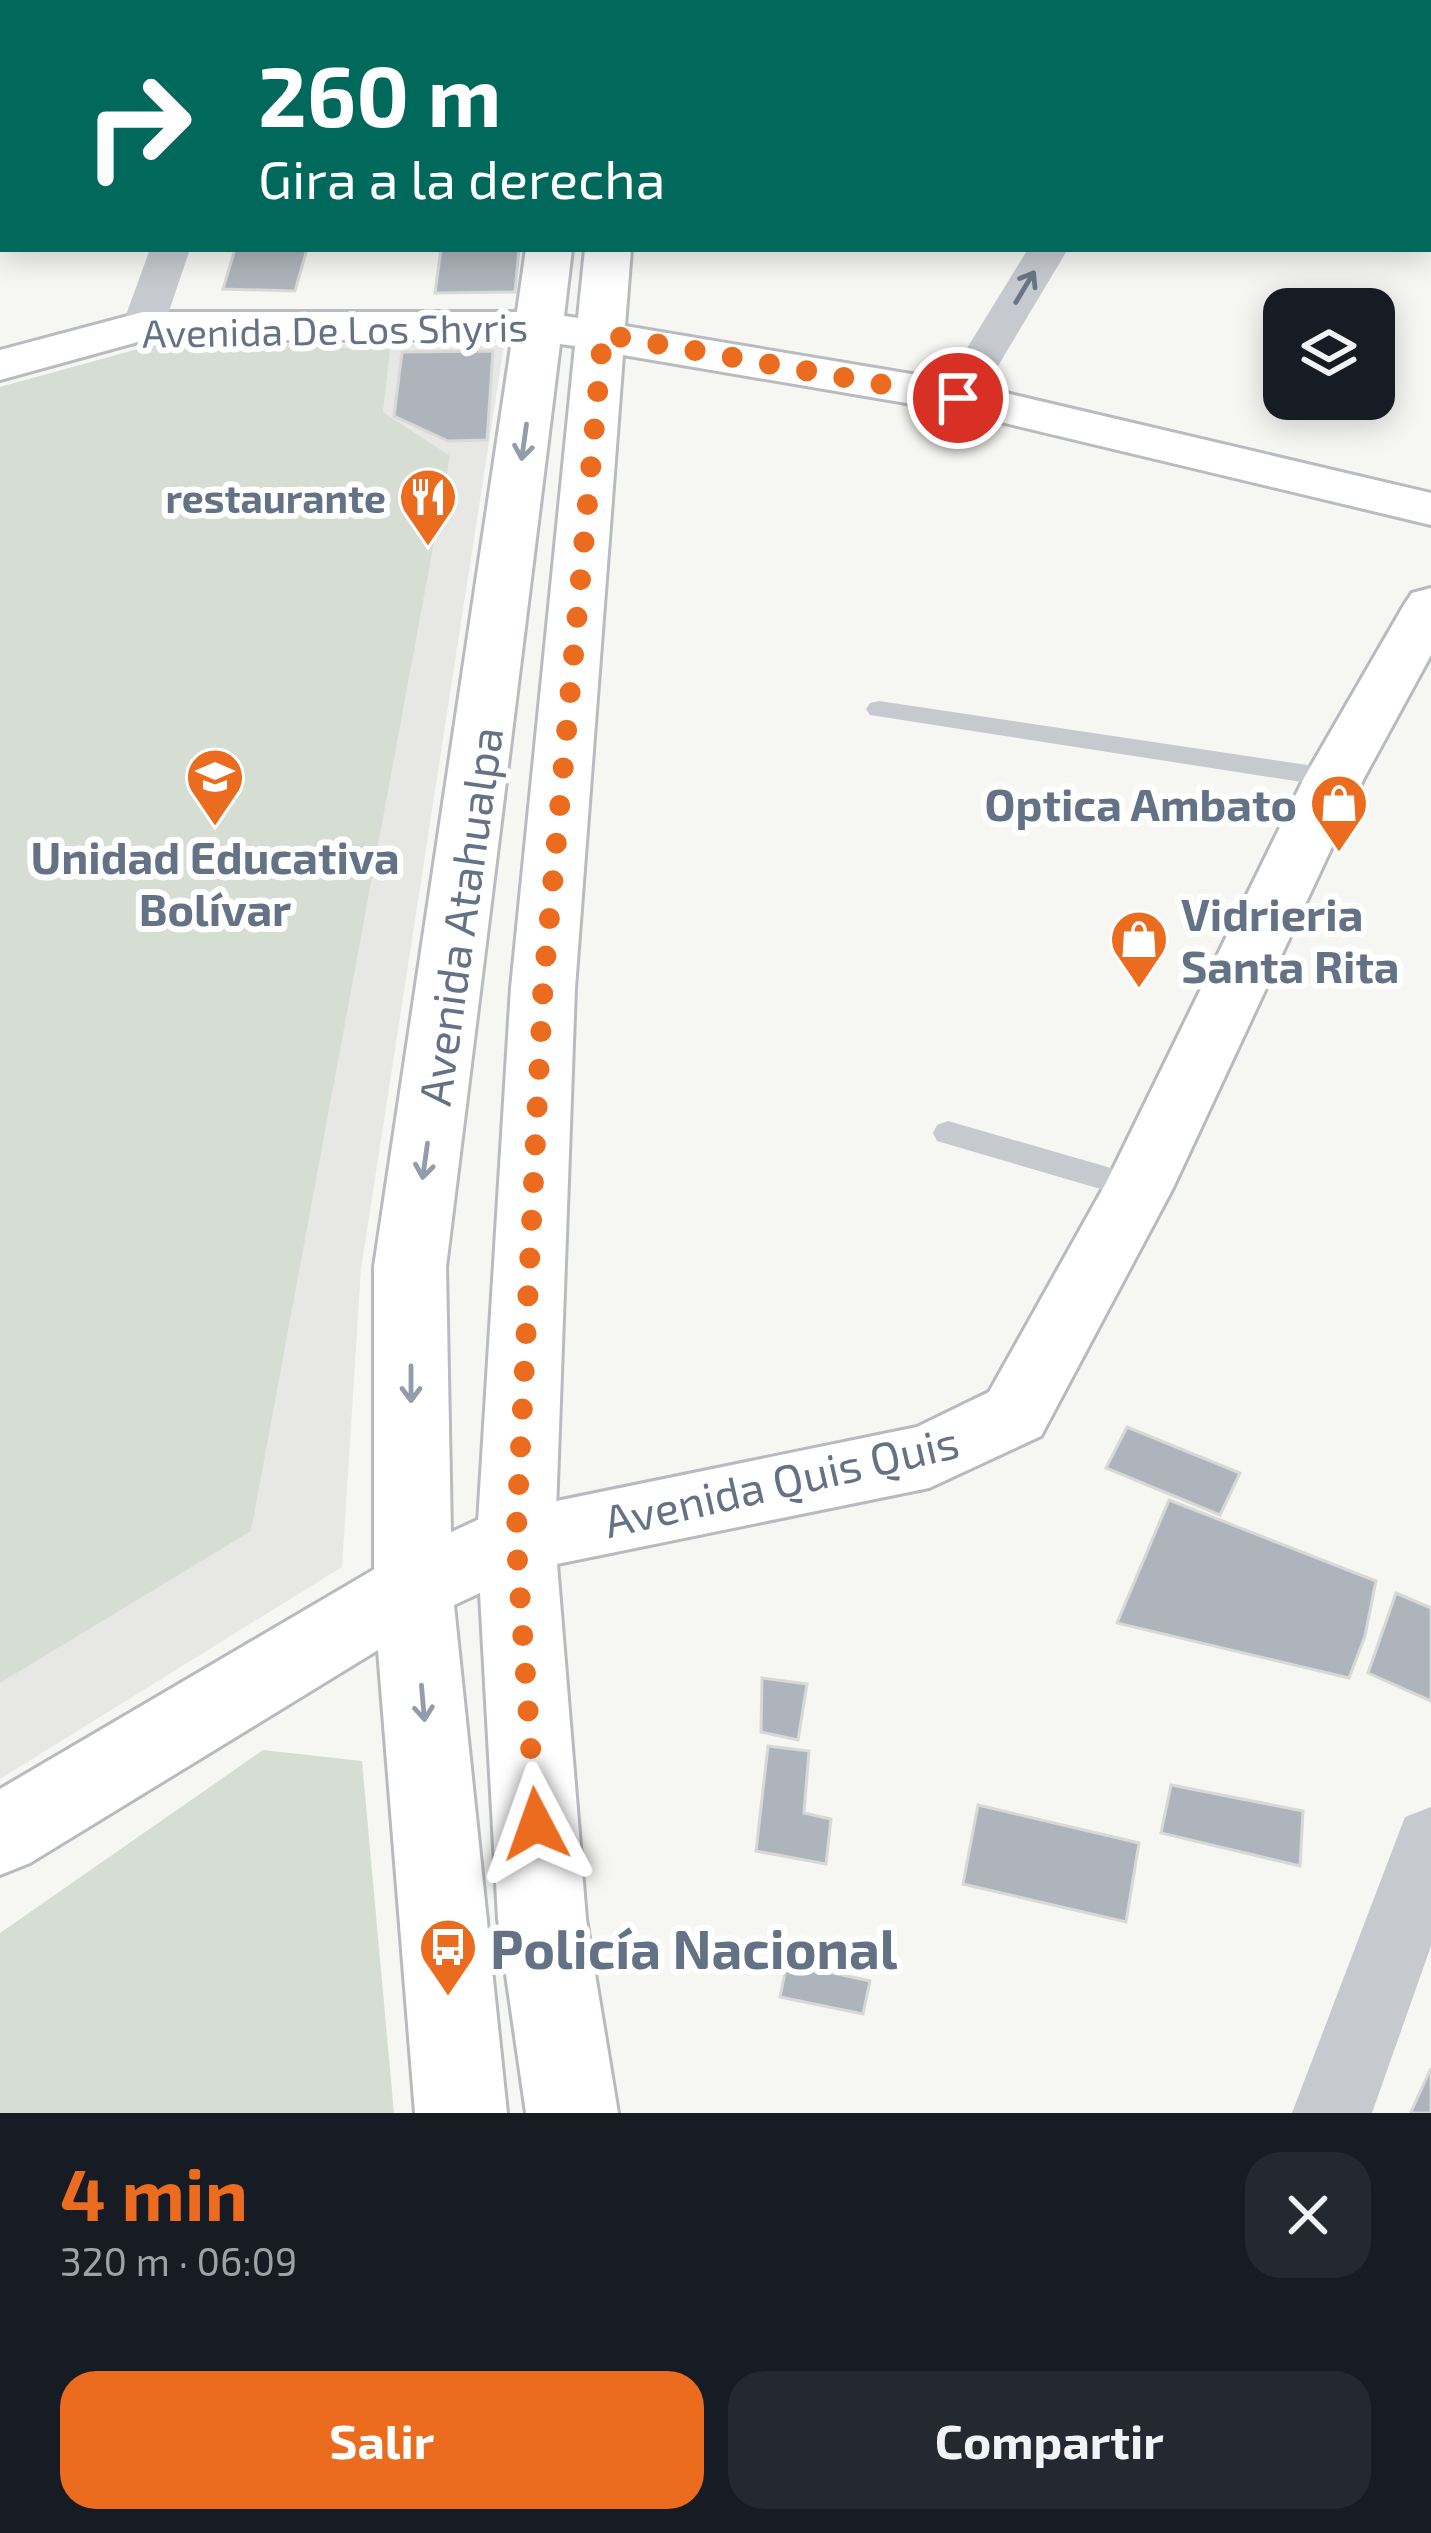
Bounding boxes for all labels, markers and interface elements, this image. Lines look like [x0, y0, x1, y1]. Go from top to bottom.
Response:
text: 260 m [258, 43, 502, 144]
icon: right [60, 48, 216, 204]
text: Gira a la derecha [258, 145, 665, 210]
one-way arrow [1013, 271, 1037, 305]
map controls [1263, 288, 1395, 420]
button: layers [1263, 288, 1395, 420]
street label: Avenida De Los Shyris [142, 302, 528, 356]
pin [907, 347, 1009, 449]
icon: arrive [925, 365, 991, 431]
one-way arrow [512, 421, 535, 460]
restaurant icon: restaurante [397, 466, 459, 548]
place label: restaurante [165, 474, 386, 521]
street label: Avenida Atahualpa [406, 723, 512, 1109]
school or university icon: Unidad Educativa Bolívar [184, 746, 246, 828]
shop icon: Optica Ambato [1308, 772, 1370, 854]
place label: Optica Ambato [985, 776, 1297, 830]
place label: Unidad Educativa Bolívar [30, 829, 400, 935]
place label: Vidrieria Santa Rita [1181, 886, 1400, 992]
shop icon: Vidrieria Santa Rita [1108, 908, 1170, 990]
one-way arrow [413, 1141, 436, 1180]
one-way arrow [400, 1364, 422, 1403]
street label: Avenida Quis Quis [598, 1413, 964, 1548]
one-way arrow [412, 1683, 435, 1722]
position arrow [473, 1761, 599, 1887]
place label: Policía Nacional [490, 1915, 898, 1980]
bus stop icon: Policía Nacional [417, 1916, 479, 1998]
text: 4 min [60, 2149, 248, 2235]
button: close [1245, 2152, 1371, 2278]
text: 320 m · 06:09 [60, 2237, 297, 2284]
button: Salir [60, 2371, 704, 2509]
button: Compartir [728, 2371, 1371, 2509]

